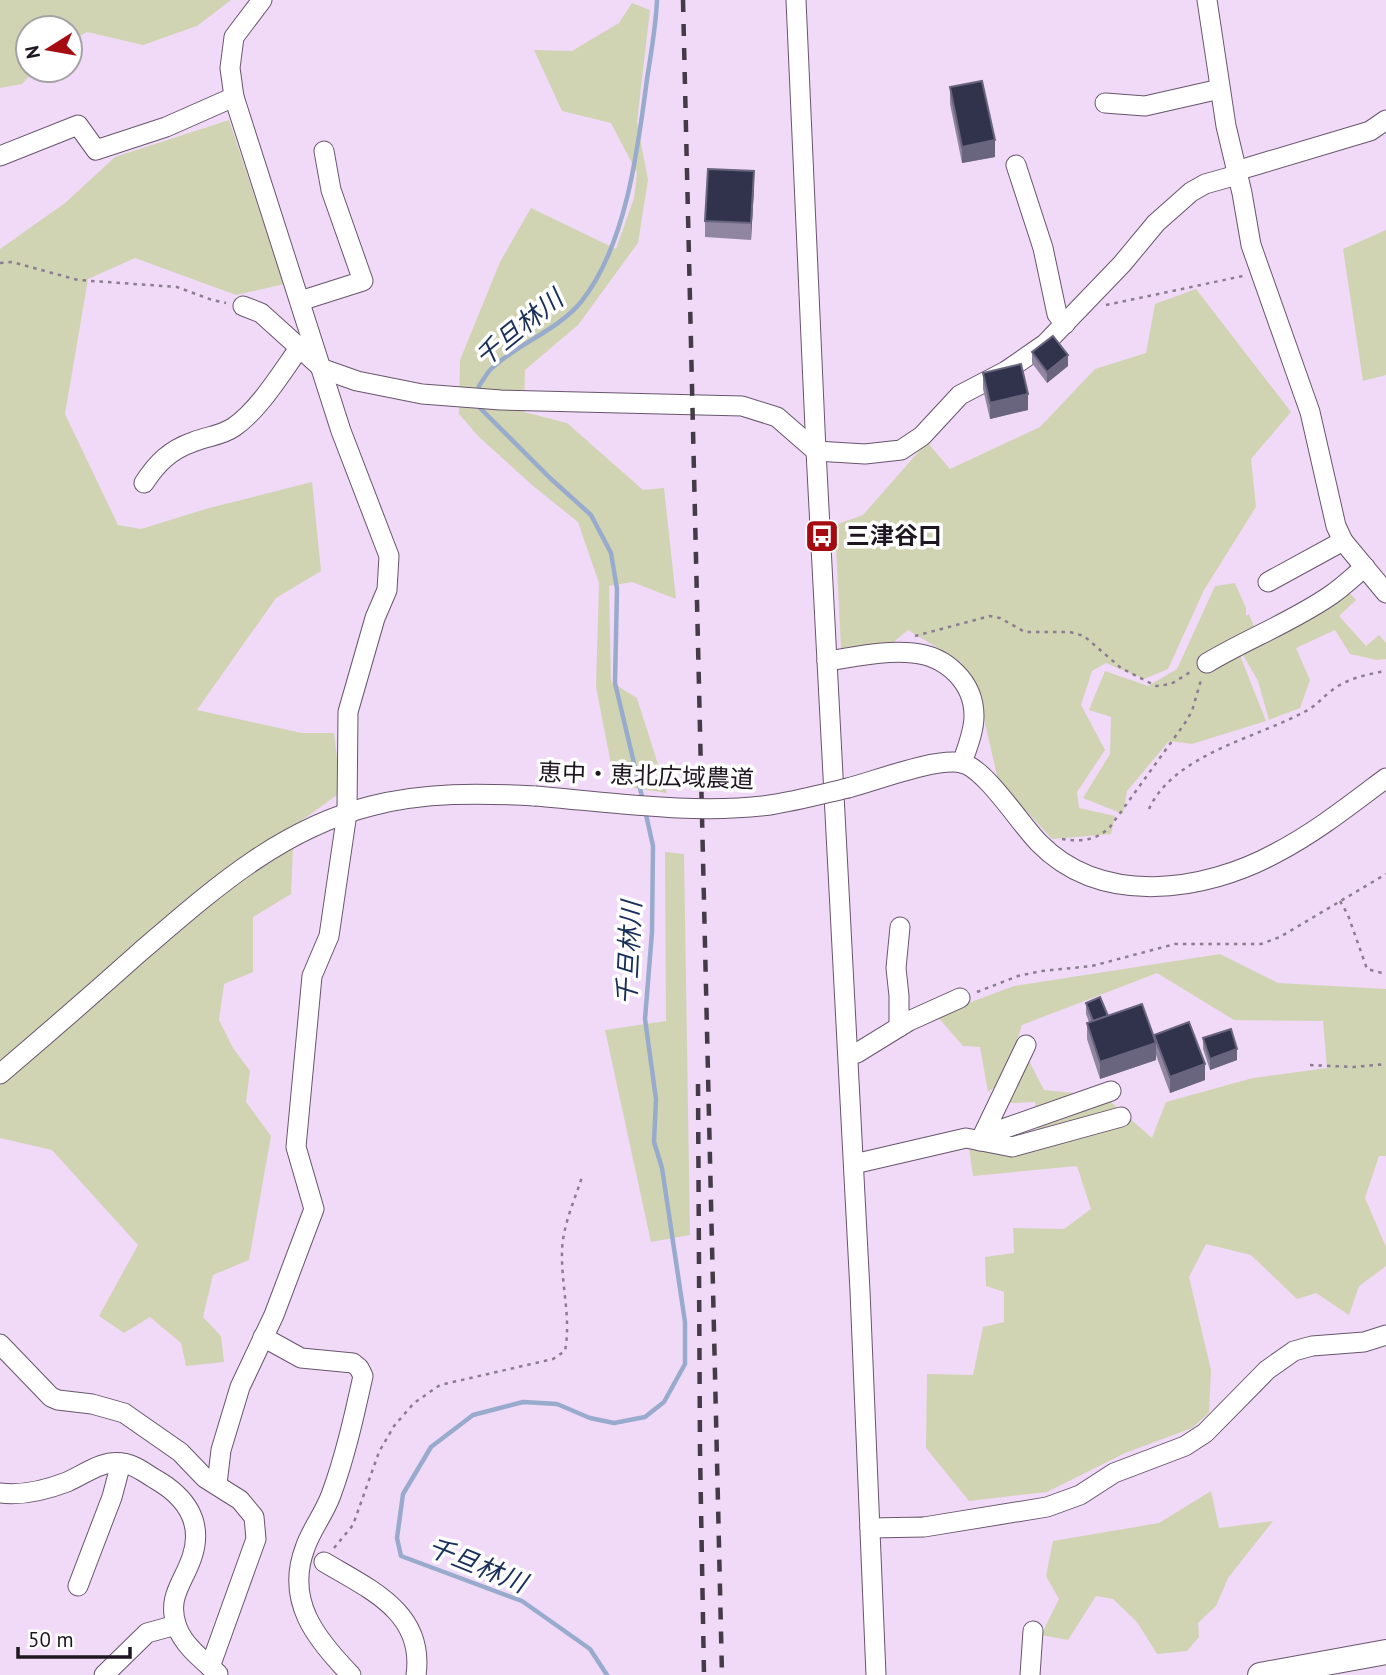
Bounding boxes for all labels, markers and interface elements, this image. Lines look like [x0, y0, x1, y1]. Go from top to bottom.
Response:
north arrow [14, 14, 84, 84]
text: N [19, 44, 45, 61]
water label: 千旦林川 [468, 280, 572, 373]
bus stop icon: 三津谷口 [803, 517, 841, 555]
place label: 三津谷口 [846, 520, 942, 551]
street label: 恵中・恵北広域農道 [538, 756, 754, 795]
water label: 千旦林川 [609, 897, 648, 1006]
water label: 千旦林川 [423, 1530, 534, 1600]
scale bar [18, 1616, 130, 1660]
text: 50 m [28, 1626, 74, 1653]

